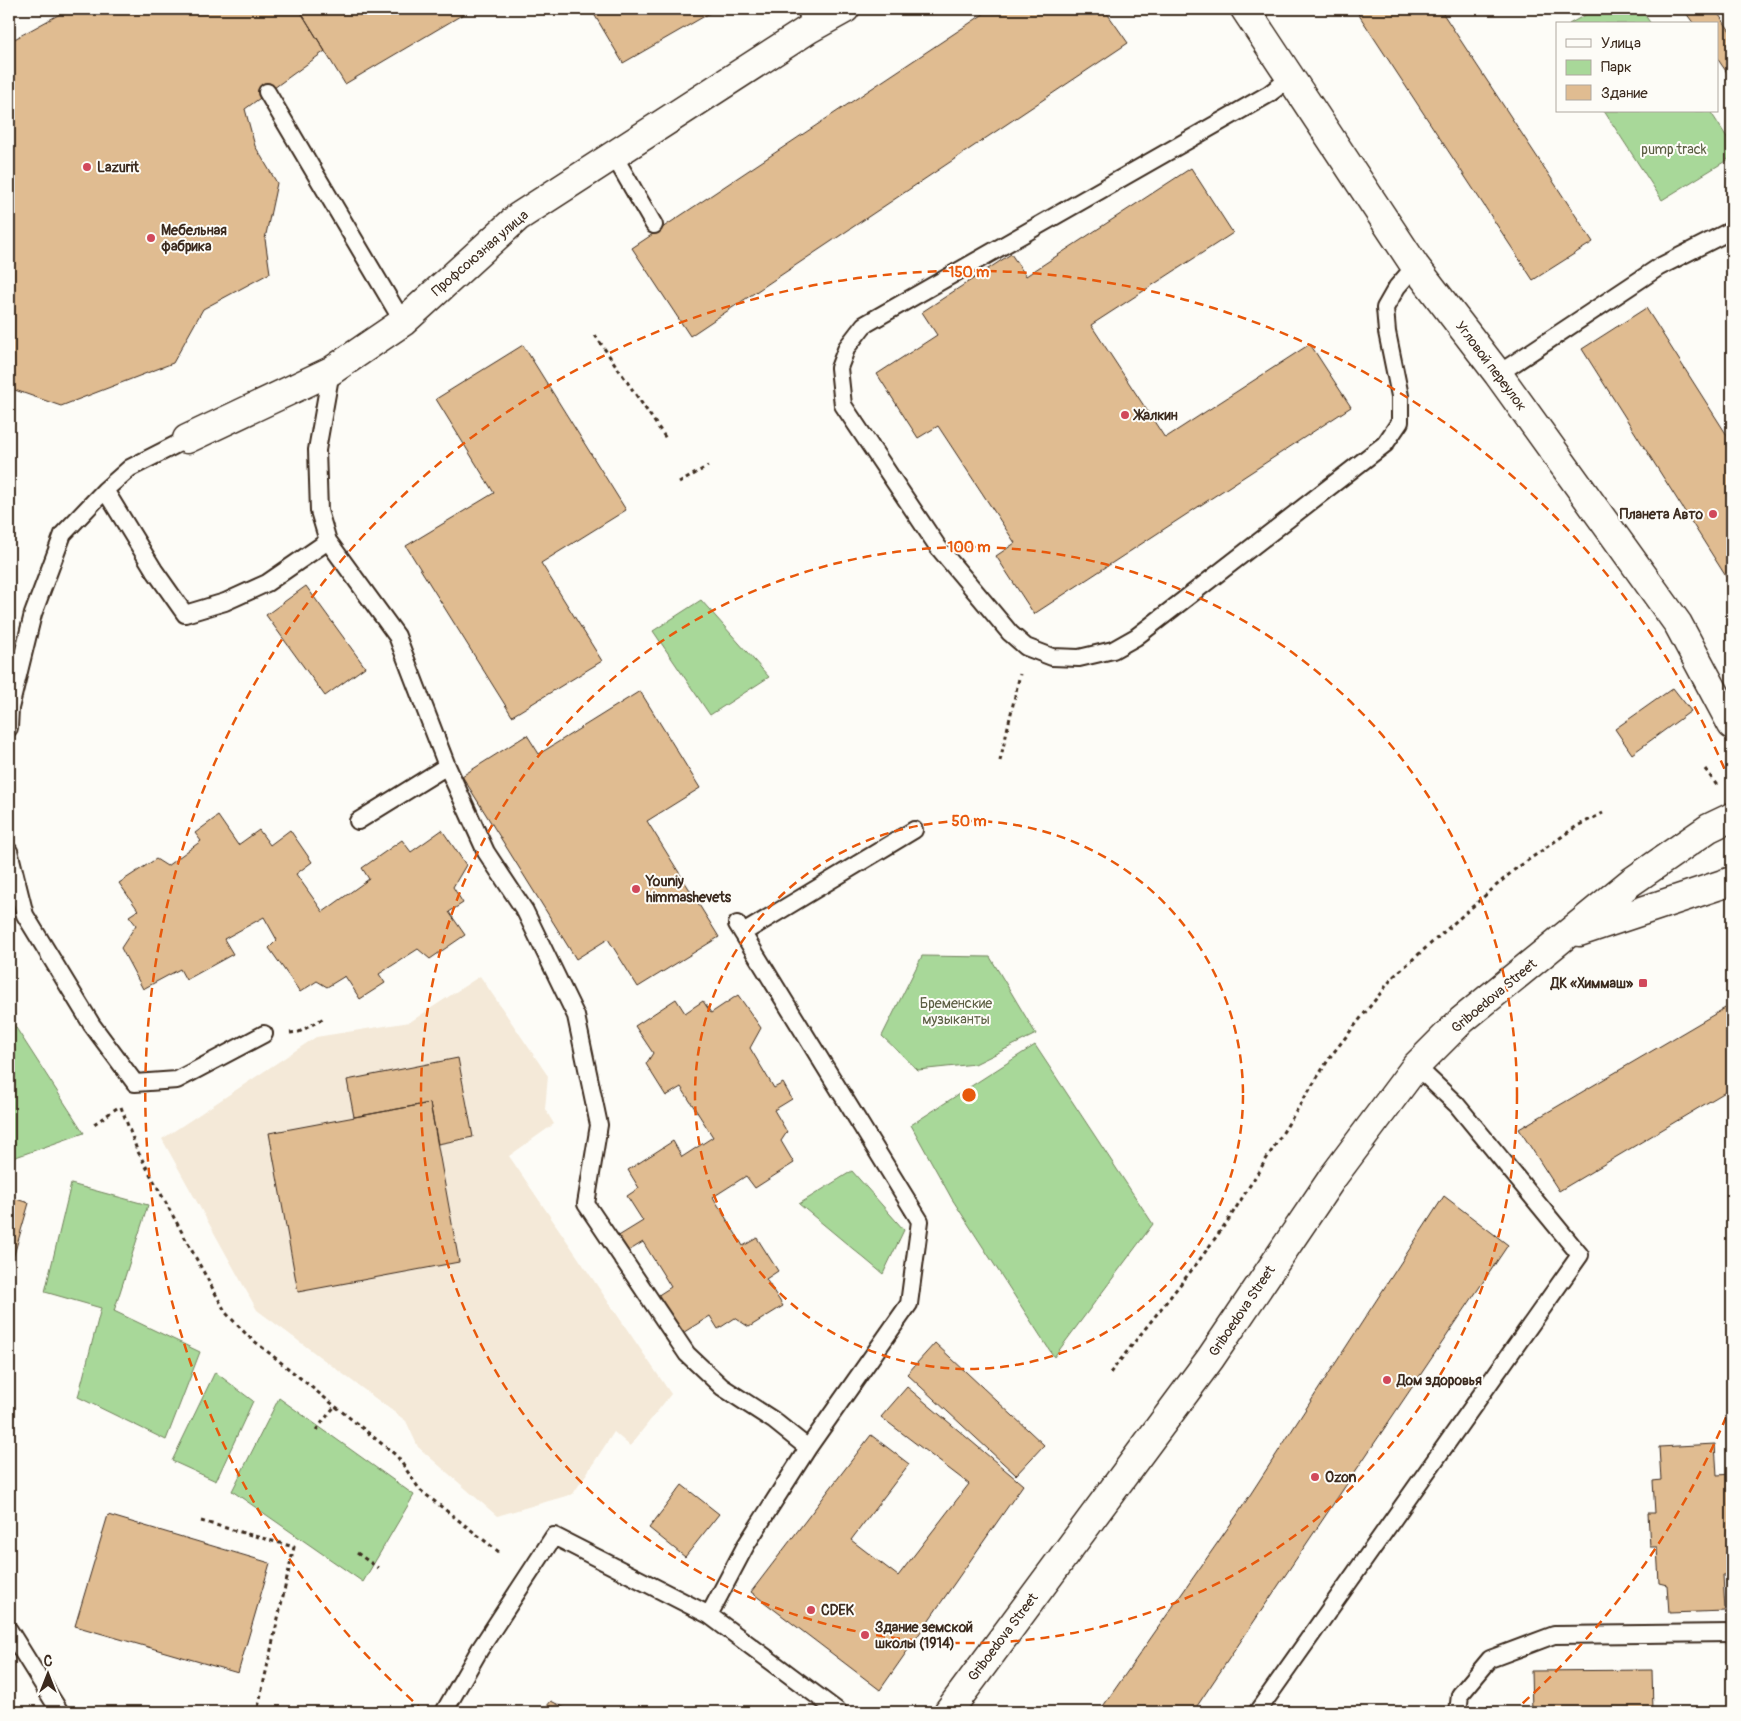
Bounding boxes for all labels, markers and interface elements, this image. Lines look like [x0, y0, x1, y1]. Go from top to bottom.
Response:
legend [1556, 22, 1718, 112]
text: Улица [1601, 34, 1641, 53]
text: Парк [1601, 58, 1632, 77]
text: Здание [1601, 84, 1648, 103]
park label: pump track [1641, 141, 1707, 158]
place label: Lazurit [97, 159, 139, 176]
marker: Lazurit [81, 161, 93, 173]
street label: Профсоюзная улица [428, 206, 532, 300]
place label: Мебельная фабрика [161, 222, 227, 255]
marker: Мебельная фабрика [145, 232, 157, 244]
text: 150 m [949, 263, 989, 282]
street label: Угловой переулок [1452, 318, 1530, 414]
place label: Жалкин [1132, 407, 1178, 424]
marker: Жалкин [1119, 409, 1131, 421]
place label: Планета Авто [1620, 506, 1703, 523]
marker: Планета Авто [1707, 508, 1719, 520]
text: 100 m [948, 538, 990, 557]
text: 50 m [952, 812, 986, 831]
place label: Youniy himmashevets [645, 873, 732, 906]
marker: Youniy himmashevets [630, 883, 642, 895]
street label: Griboedova Street [1448, 955, 1540, 1037]
place label: ДК «Химмаш» [1550, 975, 1634, 992]
marker: ДК «Химмаш» [1637, 977, 1649, 989]
park label: Бременские музыканты [920, 995, 992, 1028]
centre of rings [960, 1086, 978, 1104]
street label: Griboedova Street [1205, 1262, 1279, 1360]
place label: Дом здоровья [1396, 1372, 1482, 1389]
marker: Дом здоровья [1381, 1374, 1393, 1386]
place label: Ozon [1325, 1469, 1357, 1486]
marker: Ozon [1309, 1471, 1321, 1483]
street label: Griboedova Street [964, 1589, 1042, 1684]
place label: CDEK [821, 1602, 855, 1619]
marker: CDEK [805, 1604, 817, 1616]
place label: Здание земской школы (1914) [875, 1619, 973, 1652]
marker: Здание земской школы (1914) [859, 1629, 871, 1641]
north arrow [22, 1648, 72, 1698]
text: С [44, 1653, 53, 1670]

